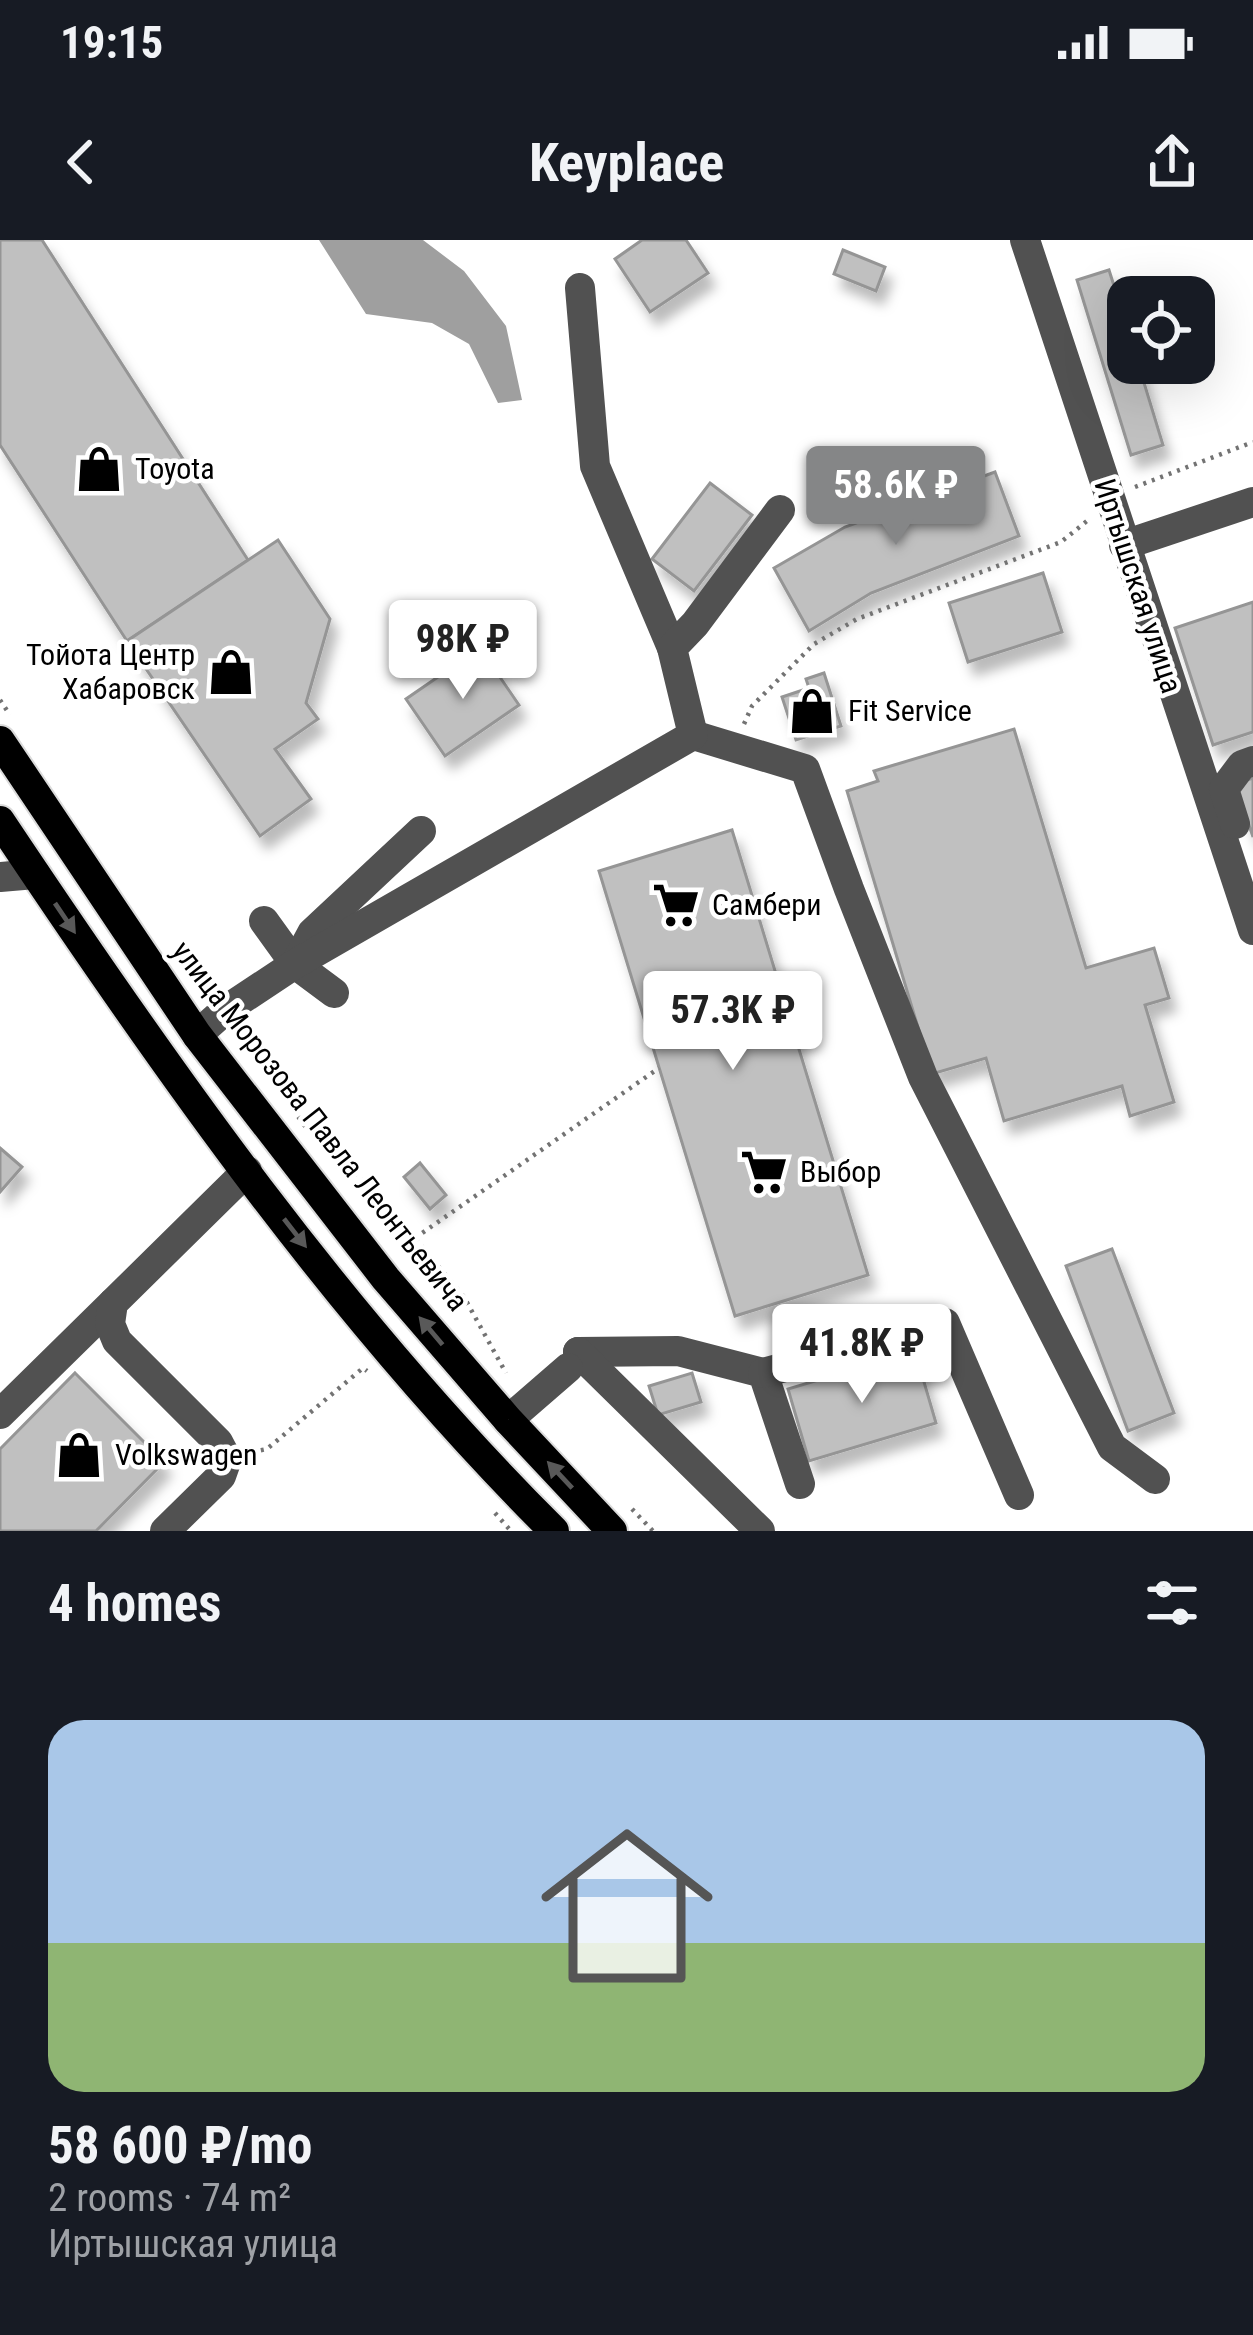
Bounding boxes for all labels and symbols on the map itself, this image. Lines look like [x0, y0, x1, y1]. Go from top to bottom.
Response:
shop icon: Toyota [74, 444, 124, 494]
pin: 58.6K ₽ [785, 446, 1007, 548]
place label: Toyota [135, 451, 215, 486]
street label: Иртышская улица [1087, 474, 1190, 697]
pin: 98K ₽ [379, 600, 547, 702]
place label: Тойота Центр Хабаровск [26, 637, 195, 706]
shop icon: Тойота Центр Хабаровск [206, 647, 256, 697]
shop icon: Fit Service [787, 686, 837, 736]
place label: Fit Service [848, 693, 972, 728]
supermarket icon: Самбери [651, 880, 701, 930]
place label: Самбери [712, 887, 821, 922]
one-way arrow [53, 902, 76, 935]
street label: улица Морозова Павла Леонтьевича [165, 934, 476, 1318]
pin: 57.3K ₽ [622, 971, 844, 1073]
supermarket icon: Выбор [739, 1147, 789, 1197]
place label: Выбор [800, 1154, 881, 1189]
one-way arrow [282, 1217, 307, 1248]
pin: 41.8K ₽ [751, 1304, 973, 1406]
one-way arrow [419, 1316, 445, 1346]
shop icon: Volkswagen [54, 1430, 104, 1480]
place label: Volkswagen [115, 1437, 258, 1472]
one-way arrow [547, 1461, 574, 1490]

